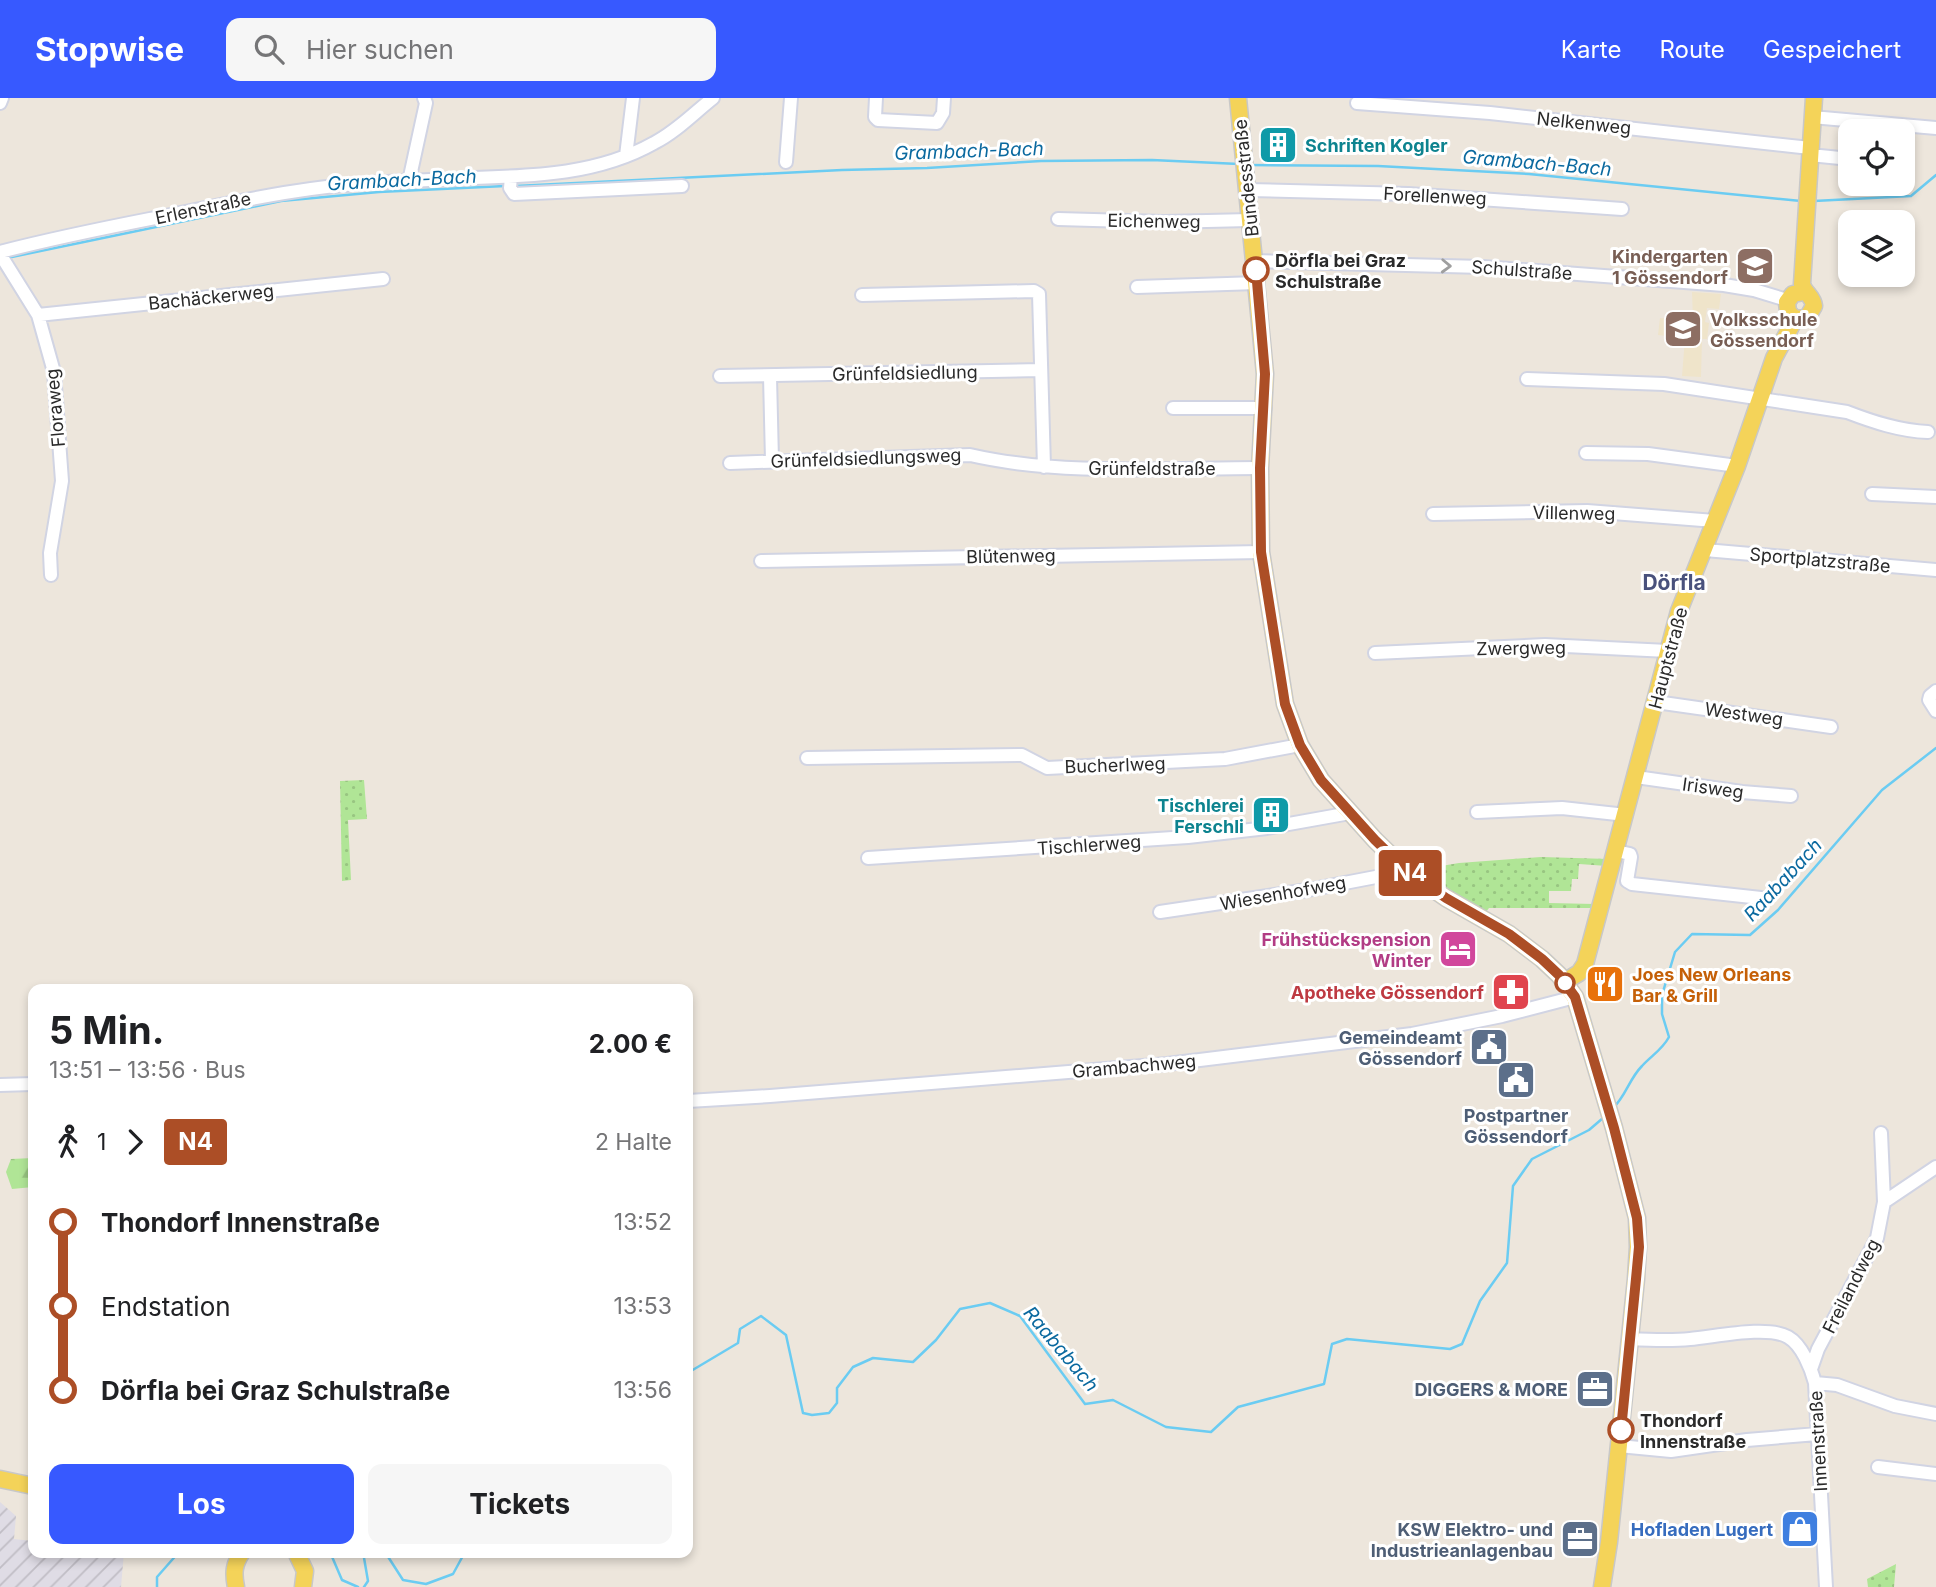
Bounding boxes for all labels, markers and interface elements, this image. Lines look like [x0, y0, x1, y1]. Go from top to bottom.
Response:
search box [226, 18, 716, 81]
text: Stopwise [35, 29, 184, 69]
icon: search [250, 30, 288, 68]
text: Hier suchen [306, 34, 454, 65]
text: Karte [1561, 35, 1621, 64]
text: Route [1659, 35, 1725, 64]
text: Gespeichert [1763, 35, 1901, 64]
street label: Nelkenweg [1536, 108, 1632, 138]
street label: Bundesstraße [1229, 118, 1263, 238]
map controls [1838, 119, 1915, 287]
button: locate [1838, 119, 1915, 196]
building icon: Schriften Kogler [1257, 124, 1299, 166]
place label: Schriften Kogler [1305, 135, 1448, 156]
water label: Grambach-Bach [894, 137, 1044, 165]
water label: Grambach-Bach [1461, 145, 1613, 181]
water label: Grambach-Bach [327, 165, 477, 195]
street label: Forellenweg [1383, 183, 1487, 209]
street label: Erlenstraße [153, 188, 253, 228]
street label: Eichenweg [1107, 210, 1201, 232]
button: layers [1838, 210, 1915, 287]
school or university icon: Kindergarten 1 Gössendorf [1734, 245, 1776, 287]
place label: Kindergarten 1 Gössendorf [1612, 246, 1728, 288]
place label: Dörfla bei Graz Schulstraße [1275, 250, 1406, 292]
street label: Schulstraße [1471, 256, 1573, 284]
marker: Dörfla bei Graz Schulstraße [1243, 257, 1269, 283]
one-way arrow [1441, 258, 1452, 274]
street label: Bachäckerweg [147, 280, 275, 314]
school or university icon: Volksschule Gössendorf [1662, 308, 1704, 350]
place label: Volksschule Gössendorf [1710, 309, 1818, 351]
street label: Grünfeldsiedlung [832, 361, 978, 385]
street label: Floraweg [41, 368, 69, 448]
street label: Grünfeldsiedlungsweg [770, 444, 962, 472]
street label: Grünfeldstraße [1088, 458, 1216, 479]
street label: Villenweg [1533, 502, 1615, 524]
street label: Sportplatzstraße [1749, 543, 1891, 577]
street label: Blütenweg [966, 545, 1056, 567]
district label: Dörfla [1642, 570, 1706, 595]
street label: Hauptstraße [1644, 605, 1692, 711]
street label: Zwergweg [1476, 637, 1566, 659]
street label: Westweg [1703, 698, 1785, 730]
street label: Bucherlweg [1064, 753, 1166, 777]
street label: Irisweg [1681, 773, 1745, 803]
building icon: Tischlerei Ferschli [1250, 794, 1292, 836]
place label: Tischlerei Ferschli [1157, 795, 1244, 837]
street label: Tischlerweg [1036, 831, 1142, 859]
water label: Raababach [1739, 834, 1827, 926]
line badge: N4 [1378, 850, 1442, 896]
text: N4 [1393, 858, 1427, 887]
street label: Wiesenhofweg [1218, 872, 1348, 914]
hotel icon: Frühstückspension Winter [1437, 928, 1479, 970]
place label: Frühstückspension Winter [1262, 929, 1431, 971]
restaurant icon: Joes New Orleans Bar & Grill [1584, 963, 1626, 1005]
place label: Joes New Orleans Bar & Grill [1632, 964, 1791, 1006]
pharmacy icon: Apotheke Gössendorf [1490, 971, 1532, 1013]
unlabelled marker [1555, 973, 1575, 993]
place label: Apotheke Gössendorf [1291, 982, 1484, 1003]
text: 5 Min. [49, 1007, 164, 1053]
public building icon: Gemeindeamt Gössendorf [1468, 1026, 1510, 1068]
place label: Gemeindeamt Gössendorf [1339, 1027, 1462, 1069]
text: 2.00 € [589, 1028, 672, 1059]
street label: Grambachweg [1071, 1050, 1197, 1082]
text: 13:51 – 13:56 · Bus [49, 1056, 246, 1084]
public building icon: Postpartner Gössendorf [1495, 1059, 1537, 1101]
place label: Postpartner Gössendorf [1464, 1105, 1568, 1147]
icon: walk [49, 1123, 87, 1161]
icon: forward [116, 1123, 154, 1161]
text: N4 [178, 1127, 213, 1156]
text: 1 [97, 1128, 106, 1156]
text: 2 Halte [595, 1128, 672, 1156]
text: Thondorf Innenstraße [101, 1207, 380, 1238]
text: 13:52 [614, 1208, 672, 1236]
street label: Freilandweg [1818, 1235, 1884, 1337]
text: Endstation [101, 1291, 231, 1322]
text: 13:53 [614, 1292, 672, 1320]
water label: Raababach [1019, 1302, 1103, 1396]
office icon: DIGGERS & MORE [1574, 1368, 1616, 1410]
text: Dörfla bei Graz Schulstraße [101, 1375, 450, 1406]
text: 13:56 [614, 1376, 672, 1404]
place label: DIGGERS & MORE [1414, 1379, 1568, 1400]
street label: Innenstraße [1805, 1390, 1831, 1492]
place label: Thondorf Innenstraße [1640, 1410, 1746, 1452]
marker: Thondorf Innenstraße [1608, 1417, 1634, 1443]
button: Los [49, 1464, 354, 1544]
button: Tickets [368, 1464, 672, 1544]
shop icon: Hofladen Lugert [1779, 1508, 1821, 1550]
office icon: KSW Elektro- und Industrieanlagenbau [1559, 1518, 1601, 1560]
place label: KSW Elektro- und Industrieanlagenbau [1371, 1519, 1553, 1561]
place label: Hofladen Lugert [1631, 1519, 1773, 1540]

